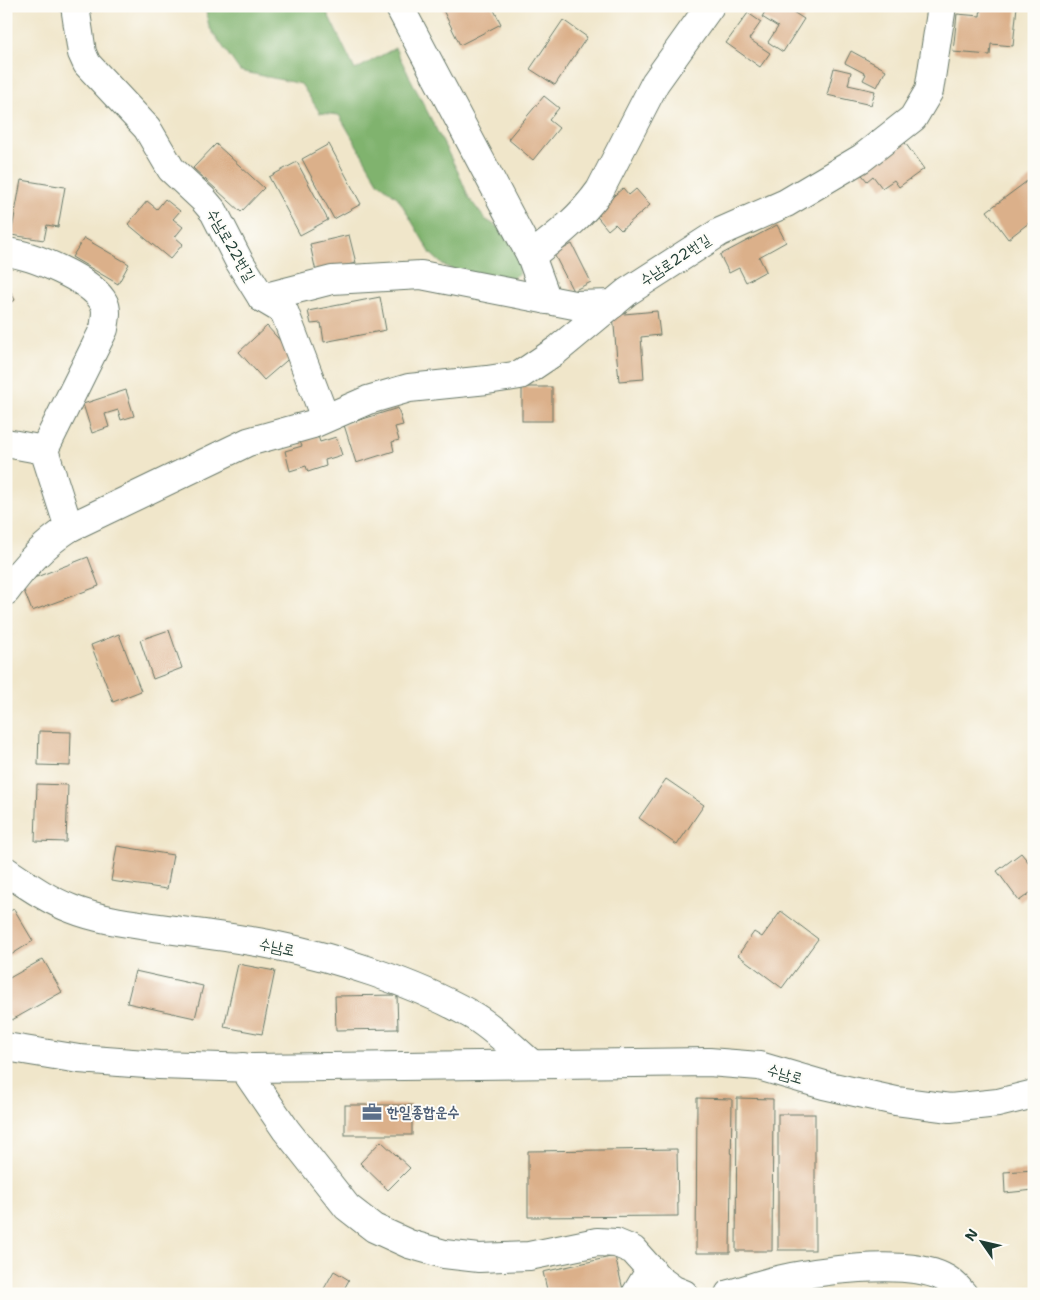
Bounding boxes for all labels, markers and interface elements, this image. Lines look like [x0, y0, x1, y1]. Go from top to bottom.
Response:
street label: 수남로22번길 [202, 205, 260, 285]
street label: 수남로22번길 [636, 230, 714, 290]
street label: 수남로 [257, 933, 297, 961]
street label: 수남로 [765, 1059, 805, 1089]
office icon: 한일종합운수 [361, 1101, 383, 1123]
place label: 한일종합운수 [386, 1102, 459, 1122]
north arrow [958, 1218, 1008, 1268]
text: N [961, 1225, 982, 1244]

